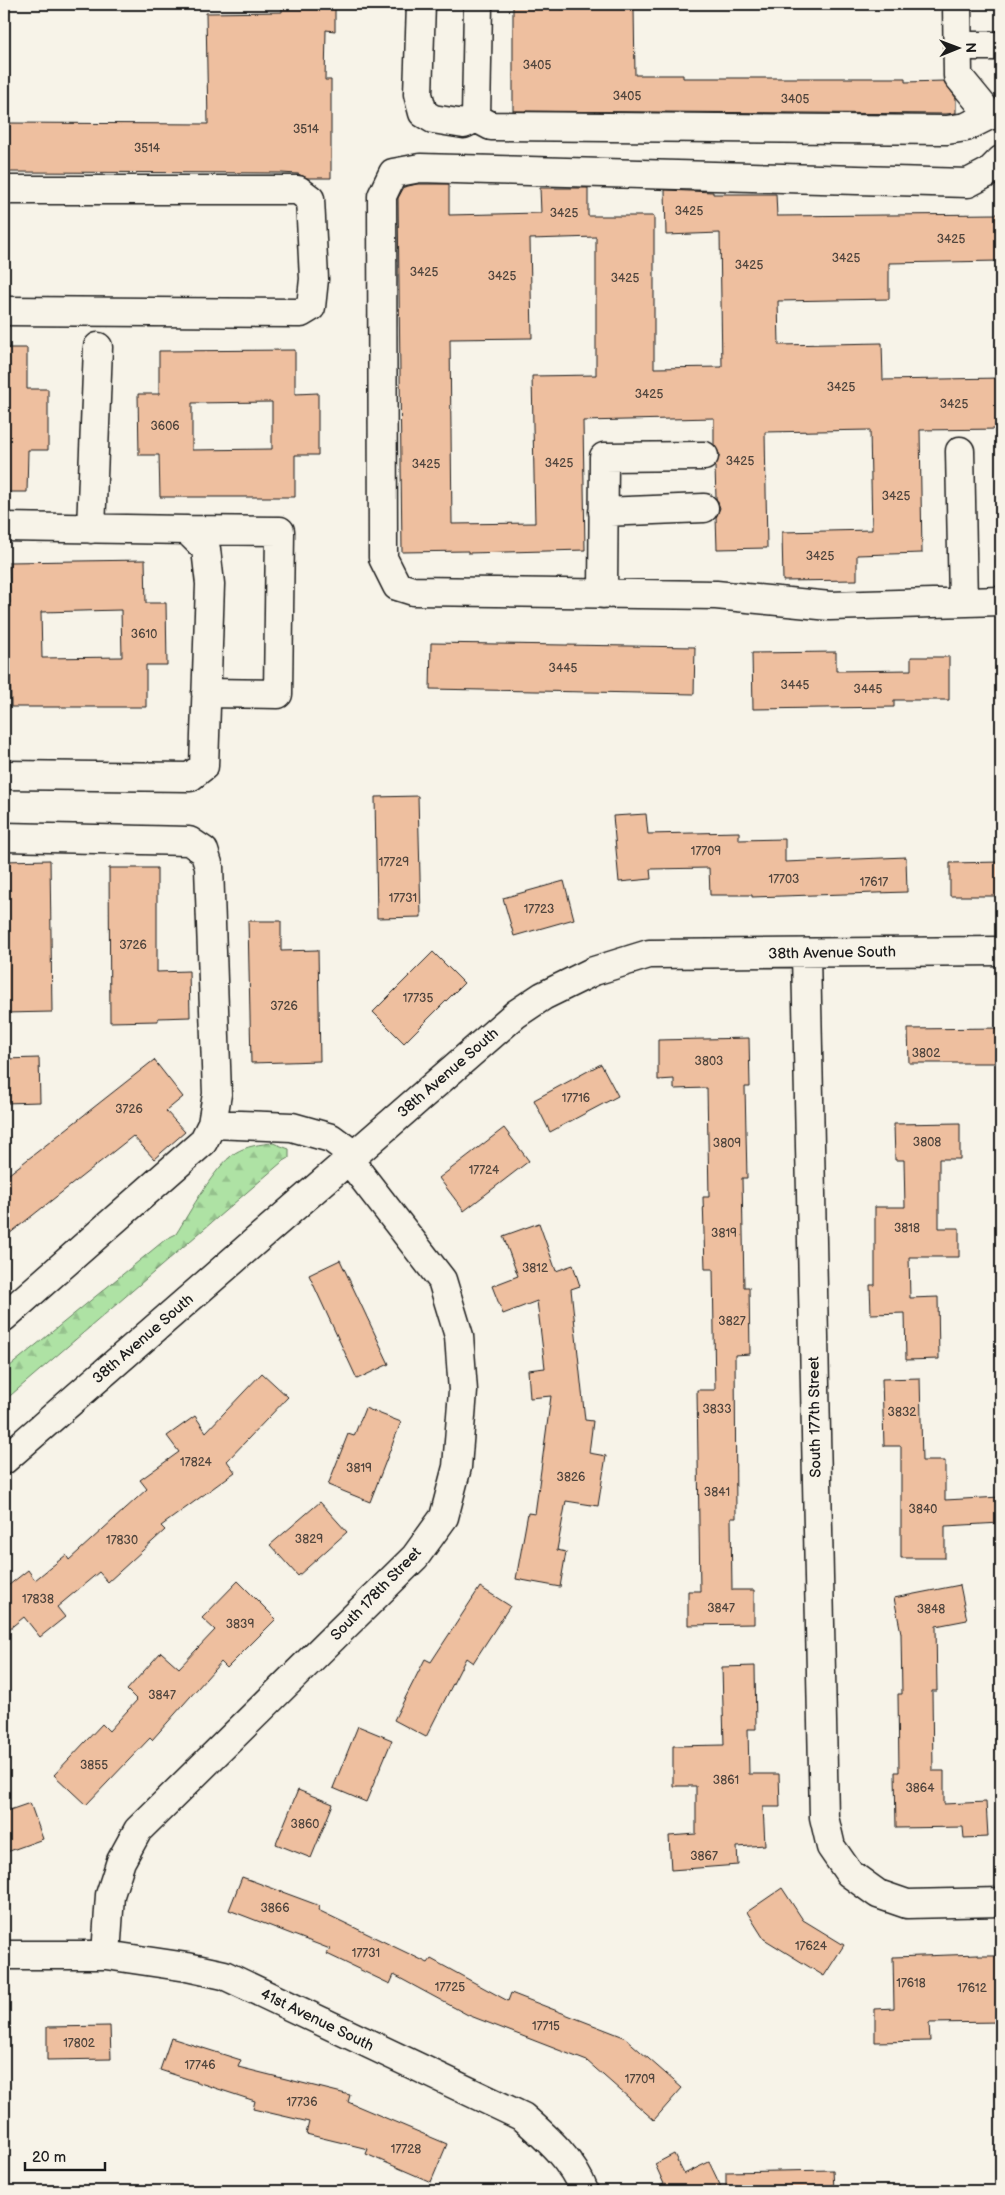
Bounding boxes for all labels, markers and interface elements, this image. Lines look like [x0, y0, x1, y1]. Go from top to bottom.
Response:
north arrow [932, 22, 982, 72]
text: N [962, 42, 979, 53]
house number: 3405 [523, 58, 551, 73]
house number: 3405 [613, 89, 641, 104]
house number: 3405 [781, 92, 809, 107]
house number: 3514 [293, 122, 320, 137]
house number: 3514 [134, 141, 161, 156]
house number: 3425 [675, 204, 703, 219]
house number: 3425 [550, 206, 578, 221]
house number: 3425 [937, 232, 965, 247]
house number: 3425 [832, 251, 860, 266]
house number: 3425 [735, 258, 763, 273]
house number: 3425 [410, 265, 438, 280]
house number: 3425 [488, 269, 516, 284]
house number: 3425 [611, 271, 639, 286]
house number: 3425 [827, 380, 855, 395]
house number: 3425 [635, 387, 663, 402]
house number: 3425 [940, 397, 968, 412]
house number: 3606 [150, 419, 180, 434]
house number: 3425 [726, 454, 754, 469]
house number: 3425 [545, 456, 573, 471]
house number: 3425 [412, 457, 440, 472]
house number: 3425 [882, 489, 910, 504]
house number: 3425 [806, 549, 834, 564]
house number: 3610 [131, 627, 157, 642]
house number: 3445 [549, 661, 578, 676]
house number: 3445 [781, 678, 810, 693]
house number: 3445 [854, 682, 883, 697]
house number: 17709 [691, 844, 721, 859]
house number: 17729 [379, 855, 409, 870]
house number: 17703 [769, 872, 799, 887]
house number: 17617 [860, 875, 888, 890]
house number: 17731 [389, 891, 417, 906]
house number: 17723 [524, 902, 554, 917]
house number: 3726 [119, 938, 147, 953]
street label: 38th Avenue South [768, 942, 896, 964]
house number: 17735 [403, 991, 433, 1006]
house number: 3726 [270, 999, 298, 1014]
street label: 38th Avenue South [394, 1024, 502, 1122]
house number: 3802 [912, 1046, 940, 1061]
house number: 3803 [695, 1054, 723, 1069]
house number: 17716 [562, 1091, 590, 1106]
house number: 3726 [115, 1102, 143, 1117]
house number: 3808 [913, 1135, 941, 1150]
house number: 3809 [713, 1136, 741, 1151]
house number: 17724 [469, 1163, 500, 1178]
house number: 3818 [894, 1221, 920, 1236]
house number: 3819 [711, 1226, 737, 1241]
house number: 3812 [522, 1261, 548, 1276]
street label: 38th Avenue South [89, 1290, 197, 1388]
house number: 3827 [718, 1314, 746, 1329]
street label: South 177th Street [804, 1356, 826, 1478]
house number: 3833 [702, 1402, 732, 1417]
house number: 3832 [888, 1405, 916, 1420]
house number: 17824 [180, 1455, 213, 1470]
house number: 3819 [346, 1461, 372, 1476]
house number: 3826 [557, 1470, 585, 1485]
house number: 3841 [704, 1485, 730, 1500]
house number: 3840 [909, 1502, 937, 1517]
house number: 3829 [295, 1532, 323, 1547]
house number: 17830 [106, 1533, 138, 1548]
street label: South 178th Street [327, 1543, 426, 1645]
house number: 17838 [22, 1592, 54, 1607]
house number: 3847 [707, 1601, 735, 1616]
house number: 3848 [917, 1602, 945, 1617]
house number: 3839 [226, 1617, 254, 1632]
house number: 3847 [148, 1688, 176, 1703]
house number: 3855 [80, 1758, 108, 1773]
house number: 3861 [713, 1773, 739, 1788]
house number: 3864 [905, 1781, 935, 1796]
house number: 3860 [291, 1817, 319, 1832]
house number: 3867 [690, 1849, 718, 1864]
house number: 3866 [260, 1901, 290, 1916]
house number: 17624 [795, 1939, 828, 1954]
house number: 17731 [352, 1946, 380, 1961]
house number: 17618 [896, 1976, 926, 1991]
house number: 17725 [435, 1980, 465, 1995]
house number: 17612 [957, 1981, 987, 1996]
street label: 41st Avenue South [257, 1984, 377, 2056]
house number: 17715 [532, 2019, 560, 2034]
house number: 17802 [63, 2036, 95, 2051]
house number: 17746 [184, 2058, 216, 2073]
house number: 17709 [625, 2072, 655, 2087]
house number: 17736 [286, 2095, 318, 2110]
scale bar [25, 2140, 105, 2172]
house number: 17728 [391, 2142, 421, 2157]
text: 20 m [32, 2148, 66, 2167]

